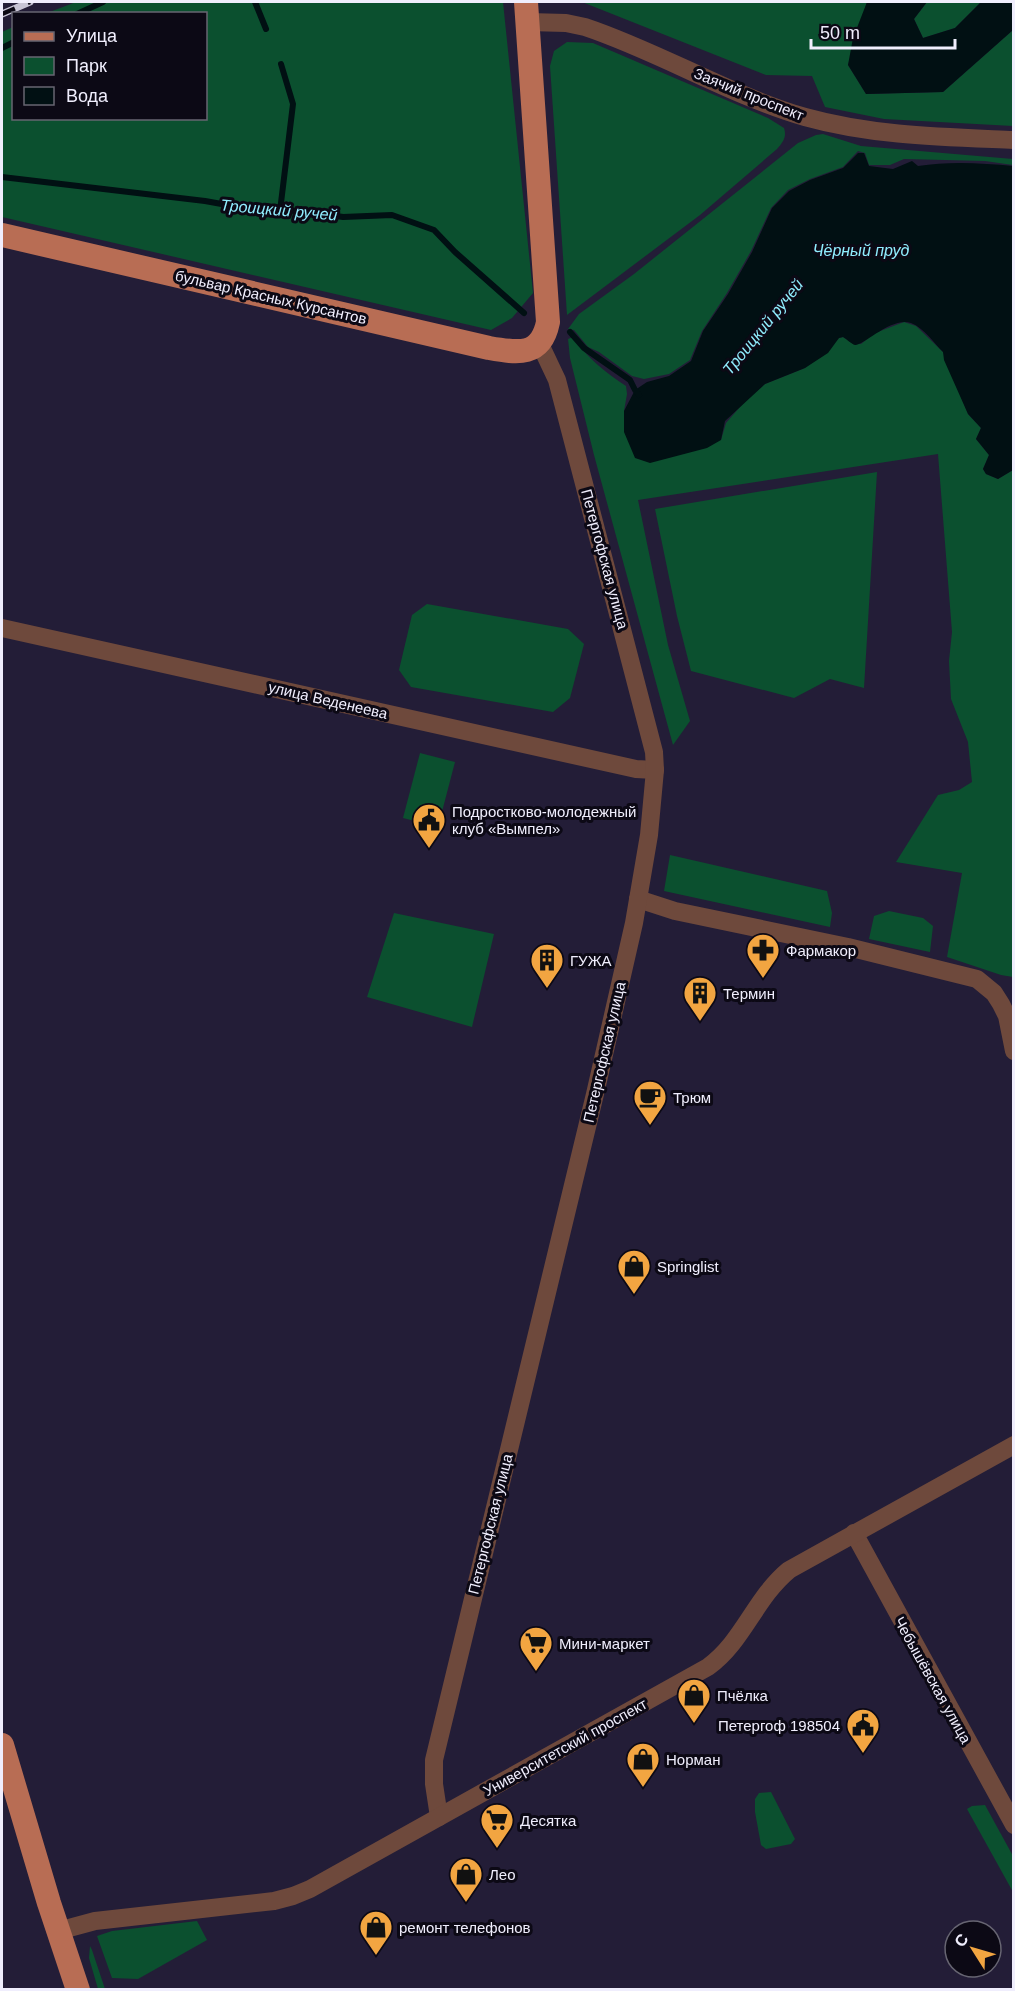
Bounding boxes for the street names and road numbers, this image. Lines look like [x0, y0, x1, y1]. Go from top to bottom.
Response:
street label: Заячий проспект [692, 64, 806, 124]
street label: бульвар Красных Курсантов [174, 267, 368, 327]
street label: Петергофская улица [578, 487, 632, 631]
street label: улица Веденеева [267, 678, 390, 722]
street label: Петергофская улица [580, 979, 629, 1124]
street label: Петергофская улица [464, 1451, 516, 1596]
street label: Чебышёвская улица [891, 1614, 975, 1747]
street label: Университетский проспект [480, 1695, 650, 1799]

